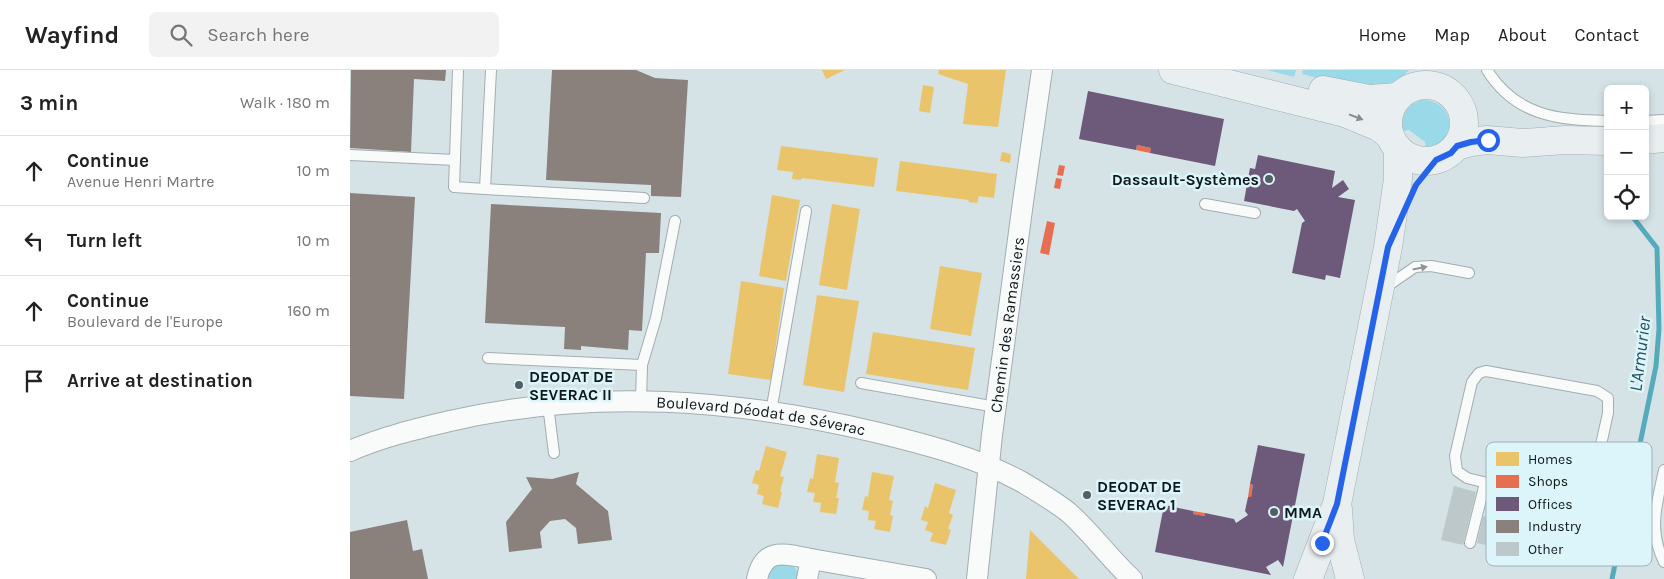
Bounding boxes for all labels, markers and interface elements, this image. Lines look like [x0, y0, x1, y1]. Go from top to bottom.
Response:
search box [149, 12, 499, 57]
text: Wayfind [25, 21, 119, 49]
icon: search [167, 21, 195, 49]
text: Search here [207, 24, 309, 46]
text: Home [1358, 24, 1406, 46]
text: Map [1434, 24, 1470, 46]
text: About [1498, 24, 1547, 46]
text: Contact [1575, 24, 1639, 46]
map controls [1604, 85, 1649, 220]
button: + [1604, 85, 1649, 130]
text: 3 min [20, 91, 78, 115]
text: Walk · 180 m [240, 93, 330, 112]
one-way arrow [1349, 113, 1364, 121]
route start [1477, 129, 1500, 152]
button: − [1604, 130, 1649, 175]
text: Continue [67, 150, 149, 172]
icon: ahead [20, 157, 48, 185]
text: 10 m [296, 161, 330, 180]
place label: Dassault-Systèmes [1112, 170, 1259, 189]
text: Avenue Henri Martre [67, 172, 215, 191]
marker: Dassault-Systèmes [1263, 173, 1275, 185]
button: locate [1604, 175, 1649, 220]
icon: left [20, 227, 48, 255]
text: Turn left [67, 230, 142, 252]
text: 10 m [296, 231, 330, 250]
street label: Chemin des Ramassiers [986, 236, 1028, 414]
one-way arrow [1412, 263, 1428, 271]
text: Continue [67, 290, 149, 312]
icon: ahead [20, 297, 48, 325]
text: 160 m [287, 301, 330, 320]
text: Boulevard de l'Europe [67, 312, 223, 331]
water label: L'Armurier [1624, 314, 1656, 393]
icon: arrive [20, 367, 48, 395]
place label: DEODAT DE SEVERAC II [529, 367, 613, 404]
text: Arrive at destination [67, 370, 253, 392]
marker: DEODAT DE SEVERAC II [513, 379, 525, 391]
street label: Boulevard Déodat de Séverac [656, 392, 867, 439]
legend [1486, 442, 1652, 566]
text: Homes [1528, 451, 1573, 468]
text: Shops [1528, 473, 1568, 490]
place label: DEODAT DE SEVERAC 1 [1097, 477, 1181, 514]
marker: DEODAT DE SEVERAC 1 [1081, 489, 1093, 501]
text: Offices [1528, 496, 1573, 513]
place label: MMA [1284, 503, 1322, 522]
marker: MMA [1268, 506, 1280, 518]
text: Industry [1528, 518, 1582, 535]
route end [1311, 532, 1334, 555]
text: Other [1528, 541, 1564, 558]

